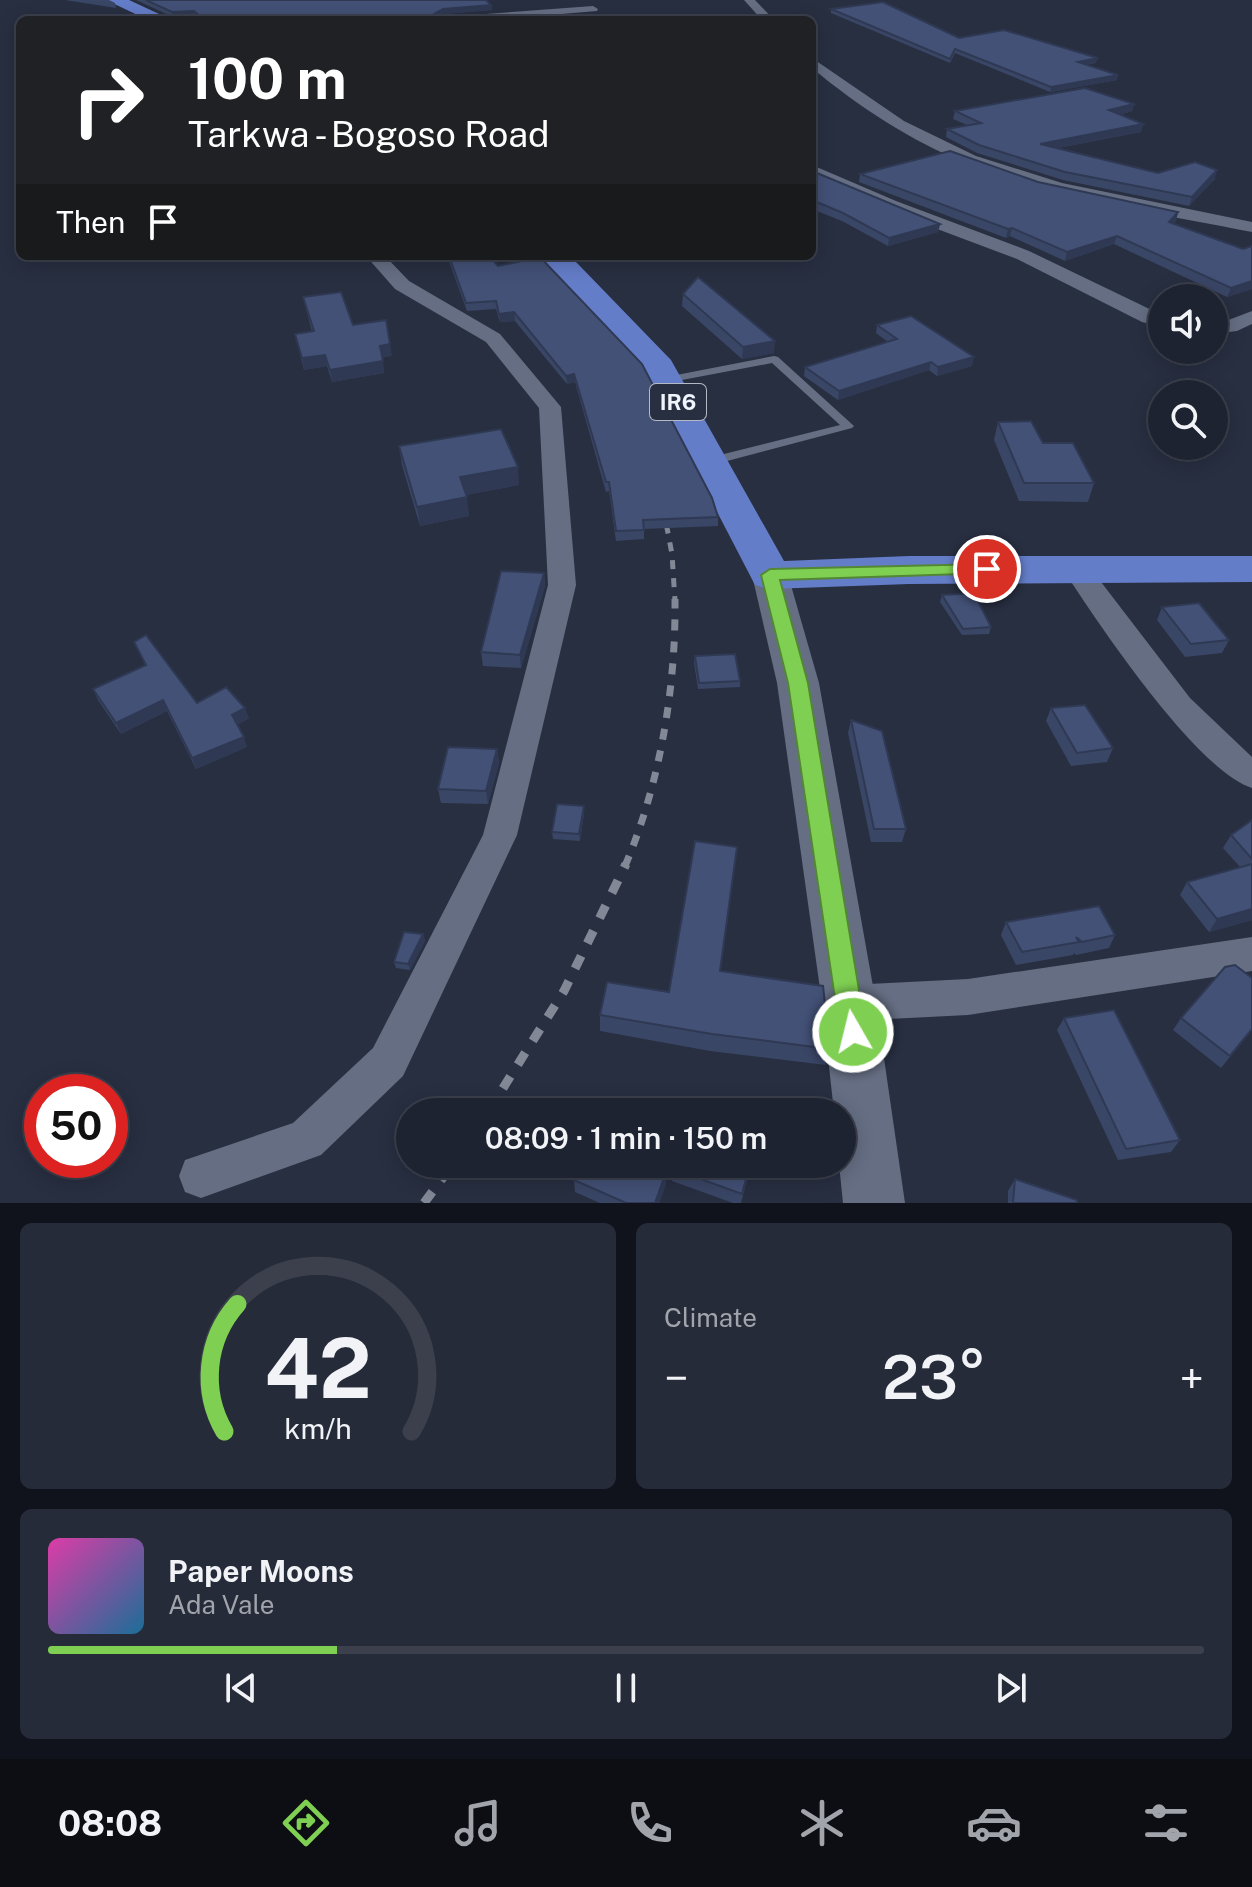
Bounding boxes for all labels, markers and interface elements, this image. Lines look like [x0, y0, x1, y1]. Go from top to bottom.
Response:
text: 100 m [188, 46, 347, 112]
icon: right [56, 48, 160, 152]
text: Tarkwa - Bogoso Road [188, 113, 550, 155]
icon: arrive [141, 200, 185, 244]
text: Then [56, 204, 125, 240]
map controls [1148, 284, 1228, 460]
button: sound [1148, 284, 1228, 364]
button: search [1148, 380, 1228, 460]
road number: IR6 [650, 384, 706, 420]
pin [953, 535, 1021, 603]
icon: arrive [965, 547, 1009, 591]
position arrow [811, 990, 895, 1074]
speed limit sign: 50 [24, 1074, 128, 1178]
text: 08:09 · 1 min · 150 m [485, 1120, 767, 1156]
text: Climate [664, 1302, 757, 1333]
text: 42 [264, 1319, 372, 1417]
text: 23° [882, 1342, 986, 1413]
text: − [664, 1352, 688, 1404]
text: + [1180, 1352, 1204, 1404]
text: km/h [284, 1412, 352, 1445]
text: Paper Moons [168, 1553, 354, 1589]
text: Ada Vale [168, 1589, 274, 1620]
icon: previous [219, 1666, 263, 1710]
icon: pause [604, 1666, 648, 1710]
icon: next [989, 1666, 1033, 1710]
icon: directions [278, 1795, 334, 1851]
icon: music [450, 1795, 506, 1851]
icon: phone [622, 1795, 678, 1851]
icon: climate [794, 1795, 850, 1851]
icon: car [966, 1795, 1022, 1851]
icon: filters [1138, 1795, 1194, 1851]
text: 08:08 [58, 1802, 162, 1844]

